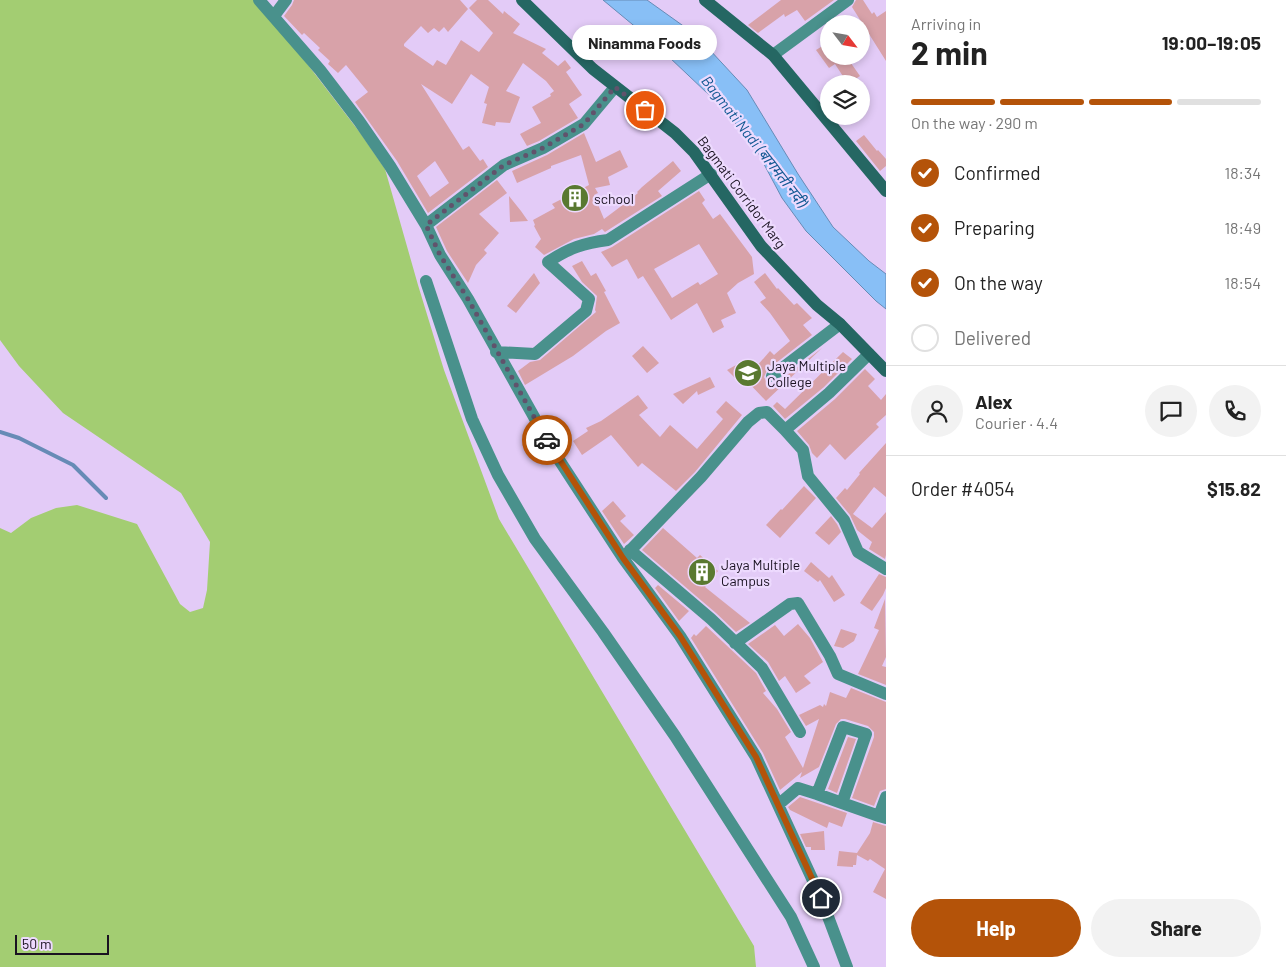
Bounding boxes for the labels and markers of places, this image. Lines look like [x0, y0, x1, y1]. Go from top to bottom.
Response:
callout: Ninamma Foods [572, 25, 718, 60]
pin [624, 89, 666, 131]
building icon: school [560, 183, 590, 213]
place label: school [594, 190, 634, 207]
place label: Jaya Multiple College [767, 357, 846, 390]
school or university icon: Jaya Multiple College [733, 358, 763, 388]
place label: Jaya Multiple Campus [721, 556, 800, 589]
building icon: Jaya Multiple Campus [687, 557, 717, 587]
pin [800, 877, 842, 919]

